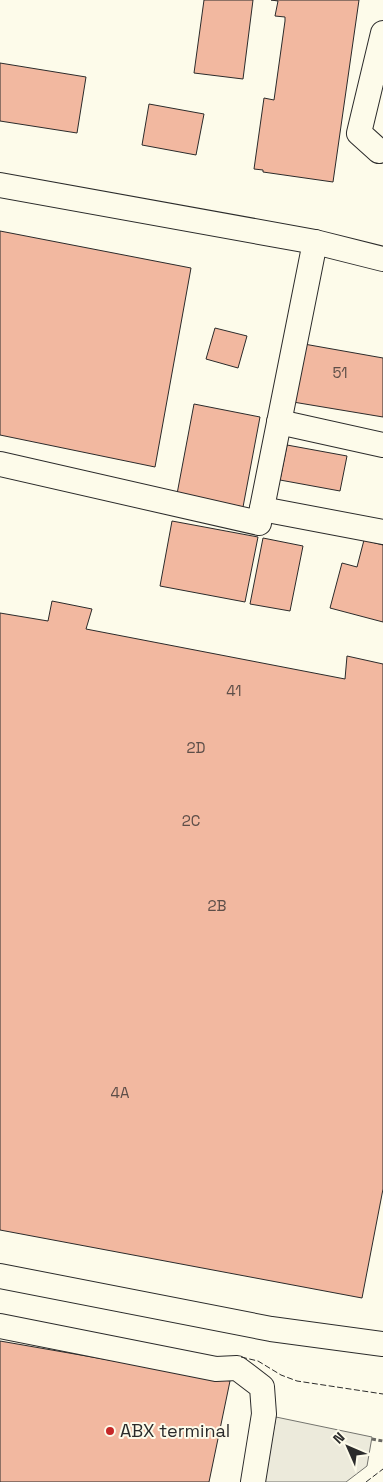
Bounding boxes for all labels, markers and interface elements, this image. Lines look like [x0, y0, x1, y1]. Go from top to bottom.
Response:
house number: 51 [332, 363, 348, 382]
house number: 41 [226, 681, 242, 700]
house number: 2D [187, 738, 206, 757]
house number: 2C [182, 811, 200, 830]
house number: 2B [208, 896, 227, 915]
house number: 4A [111, 1083, 130, 1102]
place label: ABX terminal [120, 1419, 230, 1442]
north arrow [323, 1422, 373, 1472]
marker: ABX terminal [104, 1425, 116, 1437]
text: N [329, 1428, 348, 1447]

